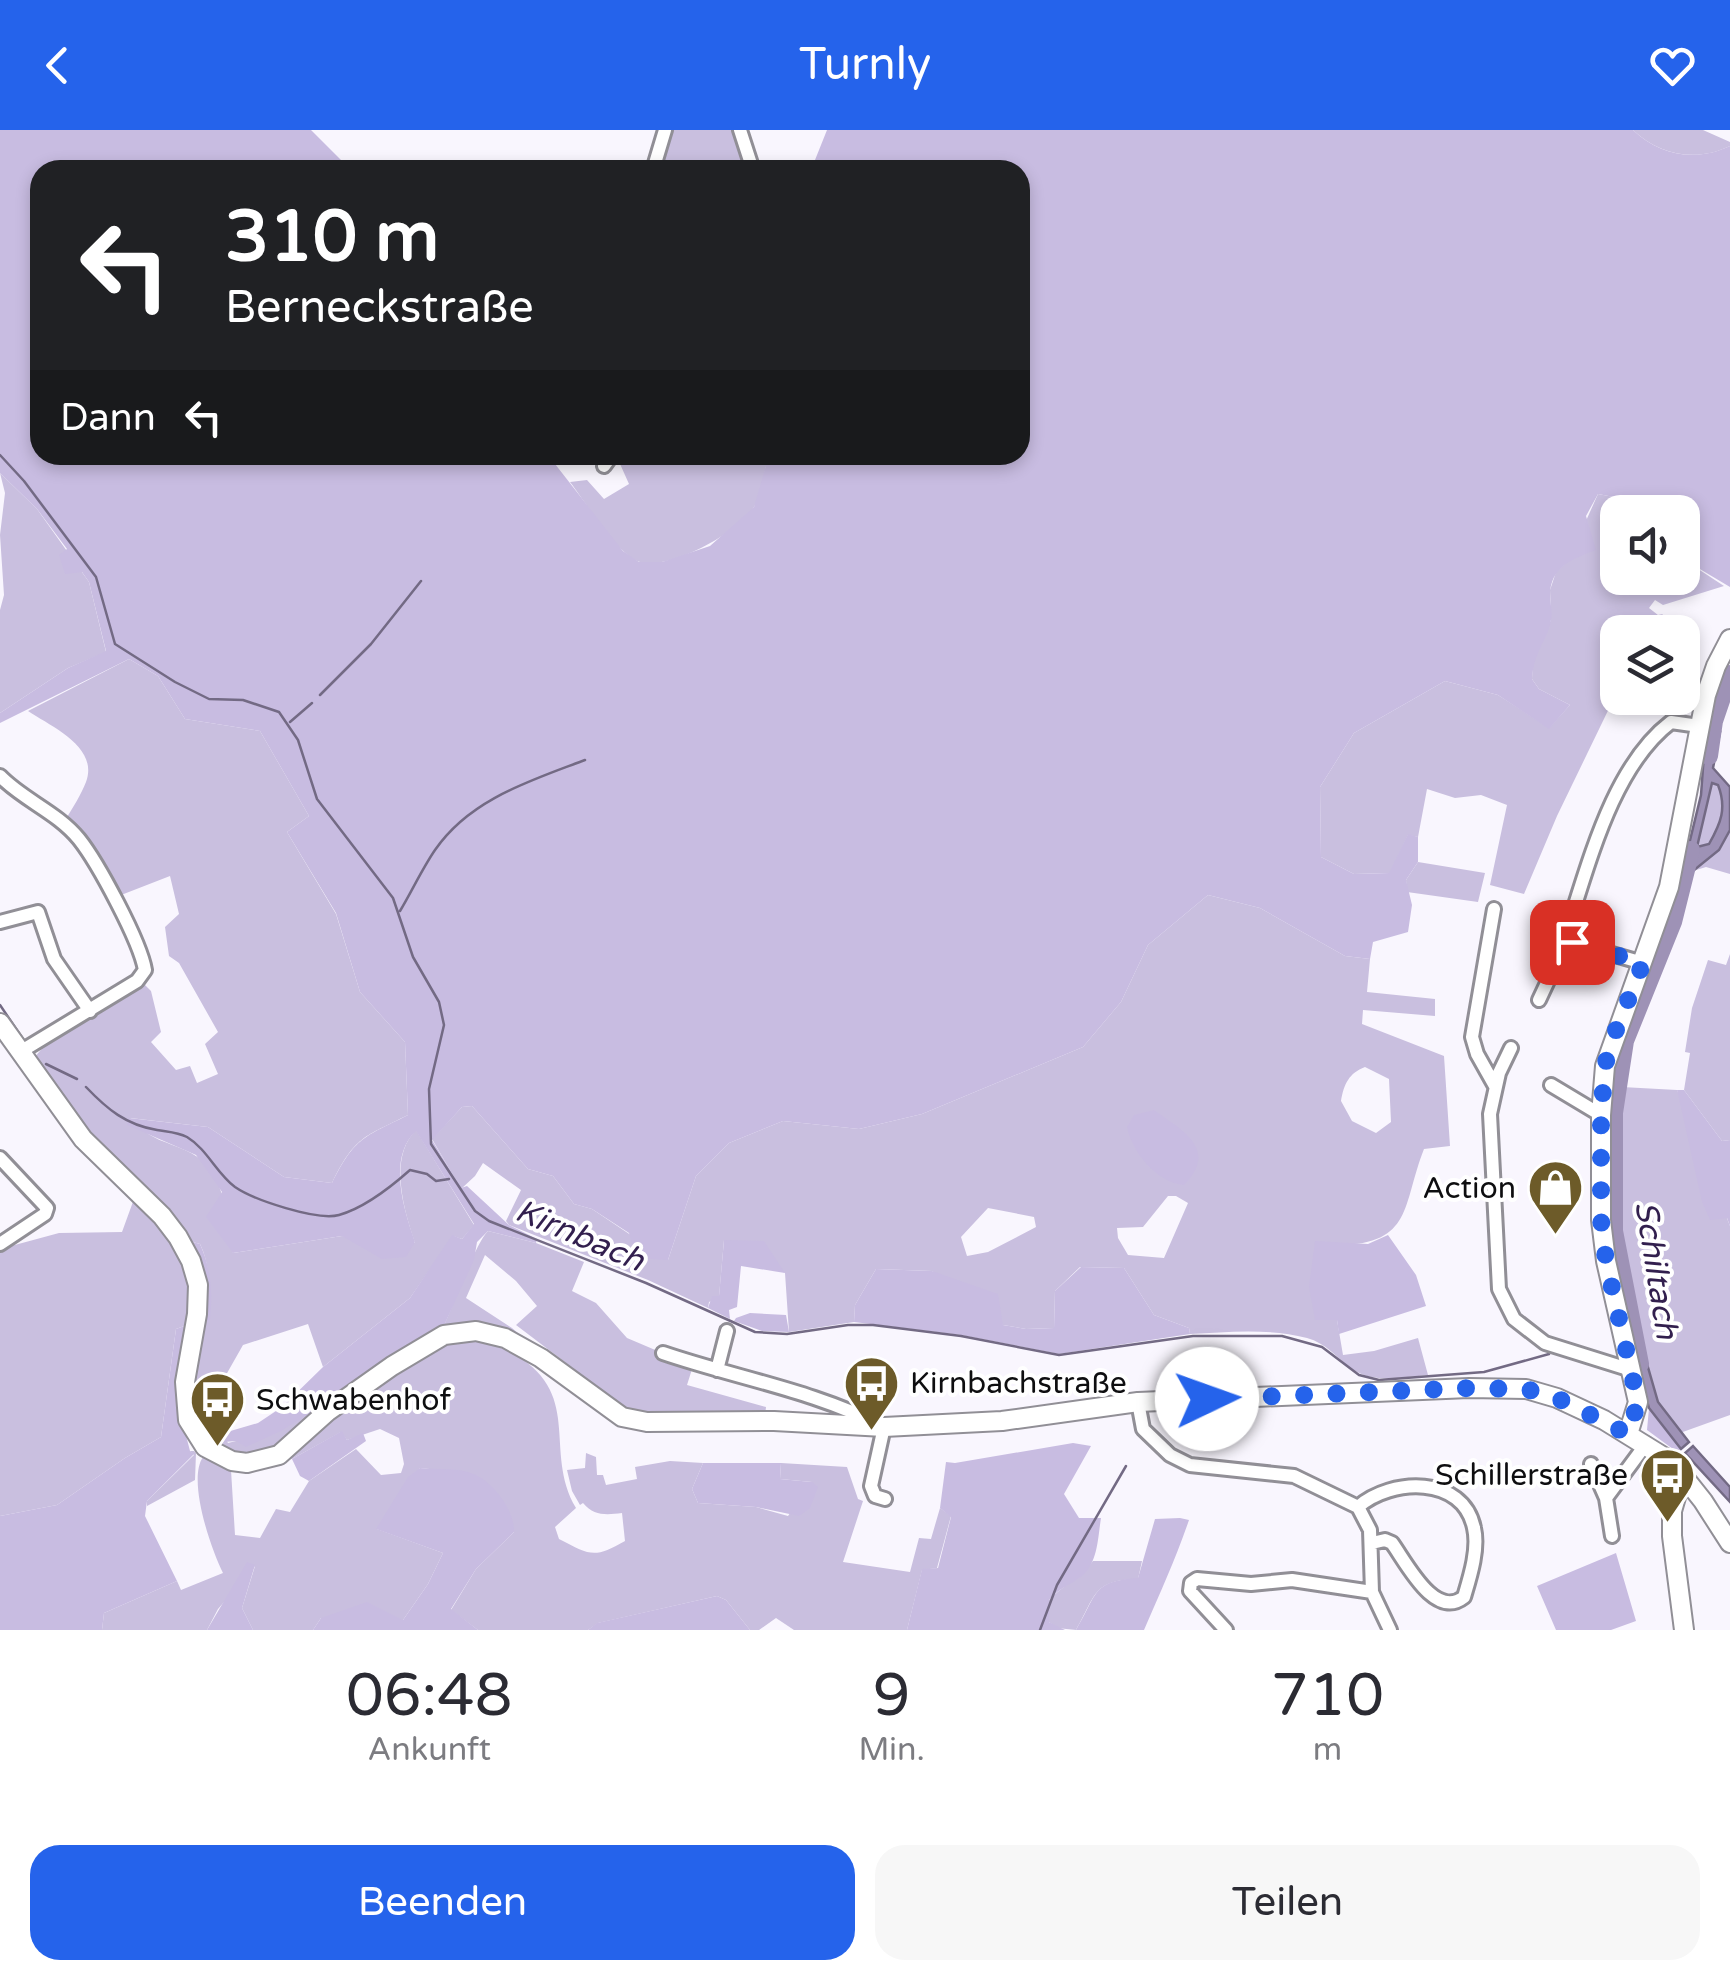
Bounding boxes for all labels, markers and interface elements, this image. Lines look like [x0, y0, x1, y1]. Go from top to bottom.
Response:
icon: back [30, 38, 85, 93]
text: Turnly [799, 38, 931, 92]
icon: heart [1645, 38, 1700, 93]
text: 310 m [225, 196, 439, 280]
icon: left [60, 200, 190, 330]
text: Berneckstraße [225, 281, 534, 335]
icon: left [176, 390, 231, 445]
text: Dann [60, 395, 156, 441]
map controls [1600, 495, 1700, 715]
button: sound [1600, 495, 1700, 595]
button: layers [1600, 615, 1700, 715]
pin [1530, 900, 1615, 985]
icon: arrive [1545, 915, 1600, 970]
shop icon: Action [1525, 1158, 1585, 1237]
place label: Action [1423, 1170, 1516, 1207]
water label: Kirnbach [510, 1192, 651, 1281]
water label: Schiltach [1626, 1199, 1686, 1343]
position arrow [1155, 1347, 1259, 1451]
bus stop icon: Kirnbachstraße [841, 1353, 901, 1432]
place label: Kirnbachstraße [910, 1365, 1127, 1402]
bus stop icon: Schwabenhof [187, 1370, 247, 1449]
place label: Schwabenhof [256, 1382, 451, 1419]
bus stop icon: Schillerstraße [1637, 1445, 1697, 1524]
place label: Schillerstraße [1435, 1457, 1628, 1494]
text: 06:48 [346, 1660, 512, 1732]
text: 9 [873, 1660, 910, 1732]
text: 710 [1271, 1660, 1384, 1732]
text: Ankunft [368, 1731, 491, 1769]
text: Min. [858, 1731, 925, 1769]
text: m [1313, 1731, 1342, 1769]
button: Beenden [30, 1845, 855, 1960]
button: Teilen [875, 1845, 1700, 1960]

